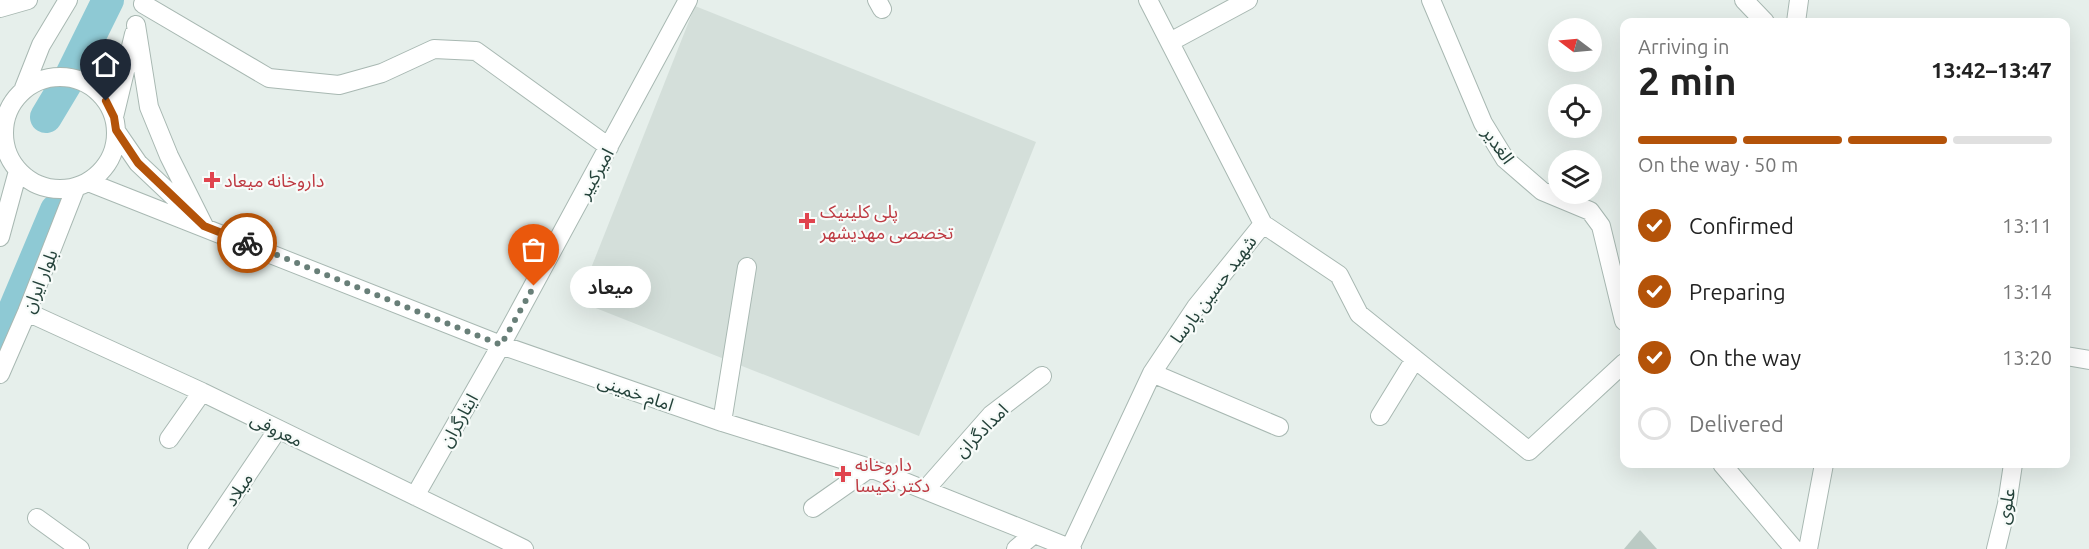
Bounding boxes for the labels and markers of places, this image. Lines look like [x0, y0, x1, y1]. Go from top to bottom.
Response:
pin [80, 39, 131, 101]
place label: داروخانه میعاد [224, 170, 324, 192]
marker: داروخانه میعاد [205, 173, 219, 187]
place label: پلی کلینیک تخصصی مهدیشهر [819, 201, 953, 244]
marker: پلی کلینیک تخصصی مهدیشهر [798, 212, 816, 230]
pin [508, 224, 559, 286]
callout: میعاد [570, 265, 651, 307]
place label: داروخانه دکتر نکیسا [855, 454, 930, 497]
marker: داروخانه دکتر نکیسا [836, 467, 850, 481]

